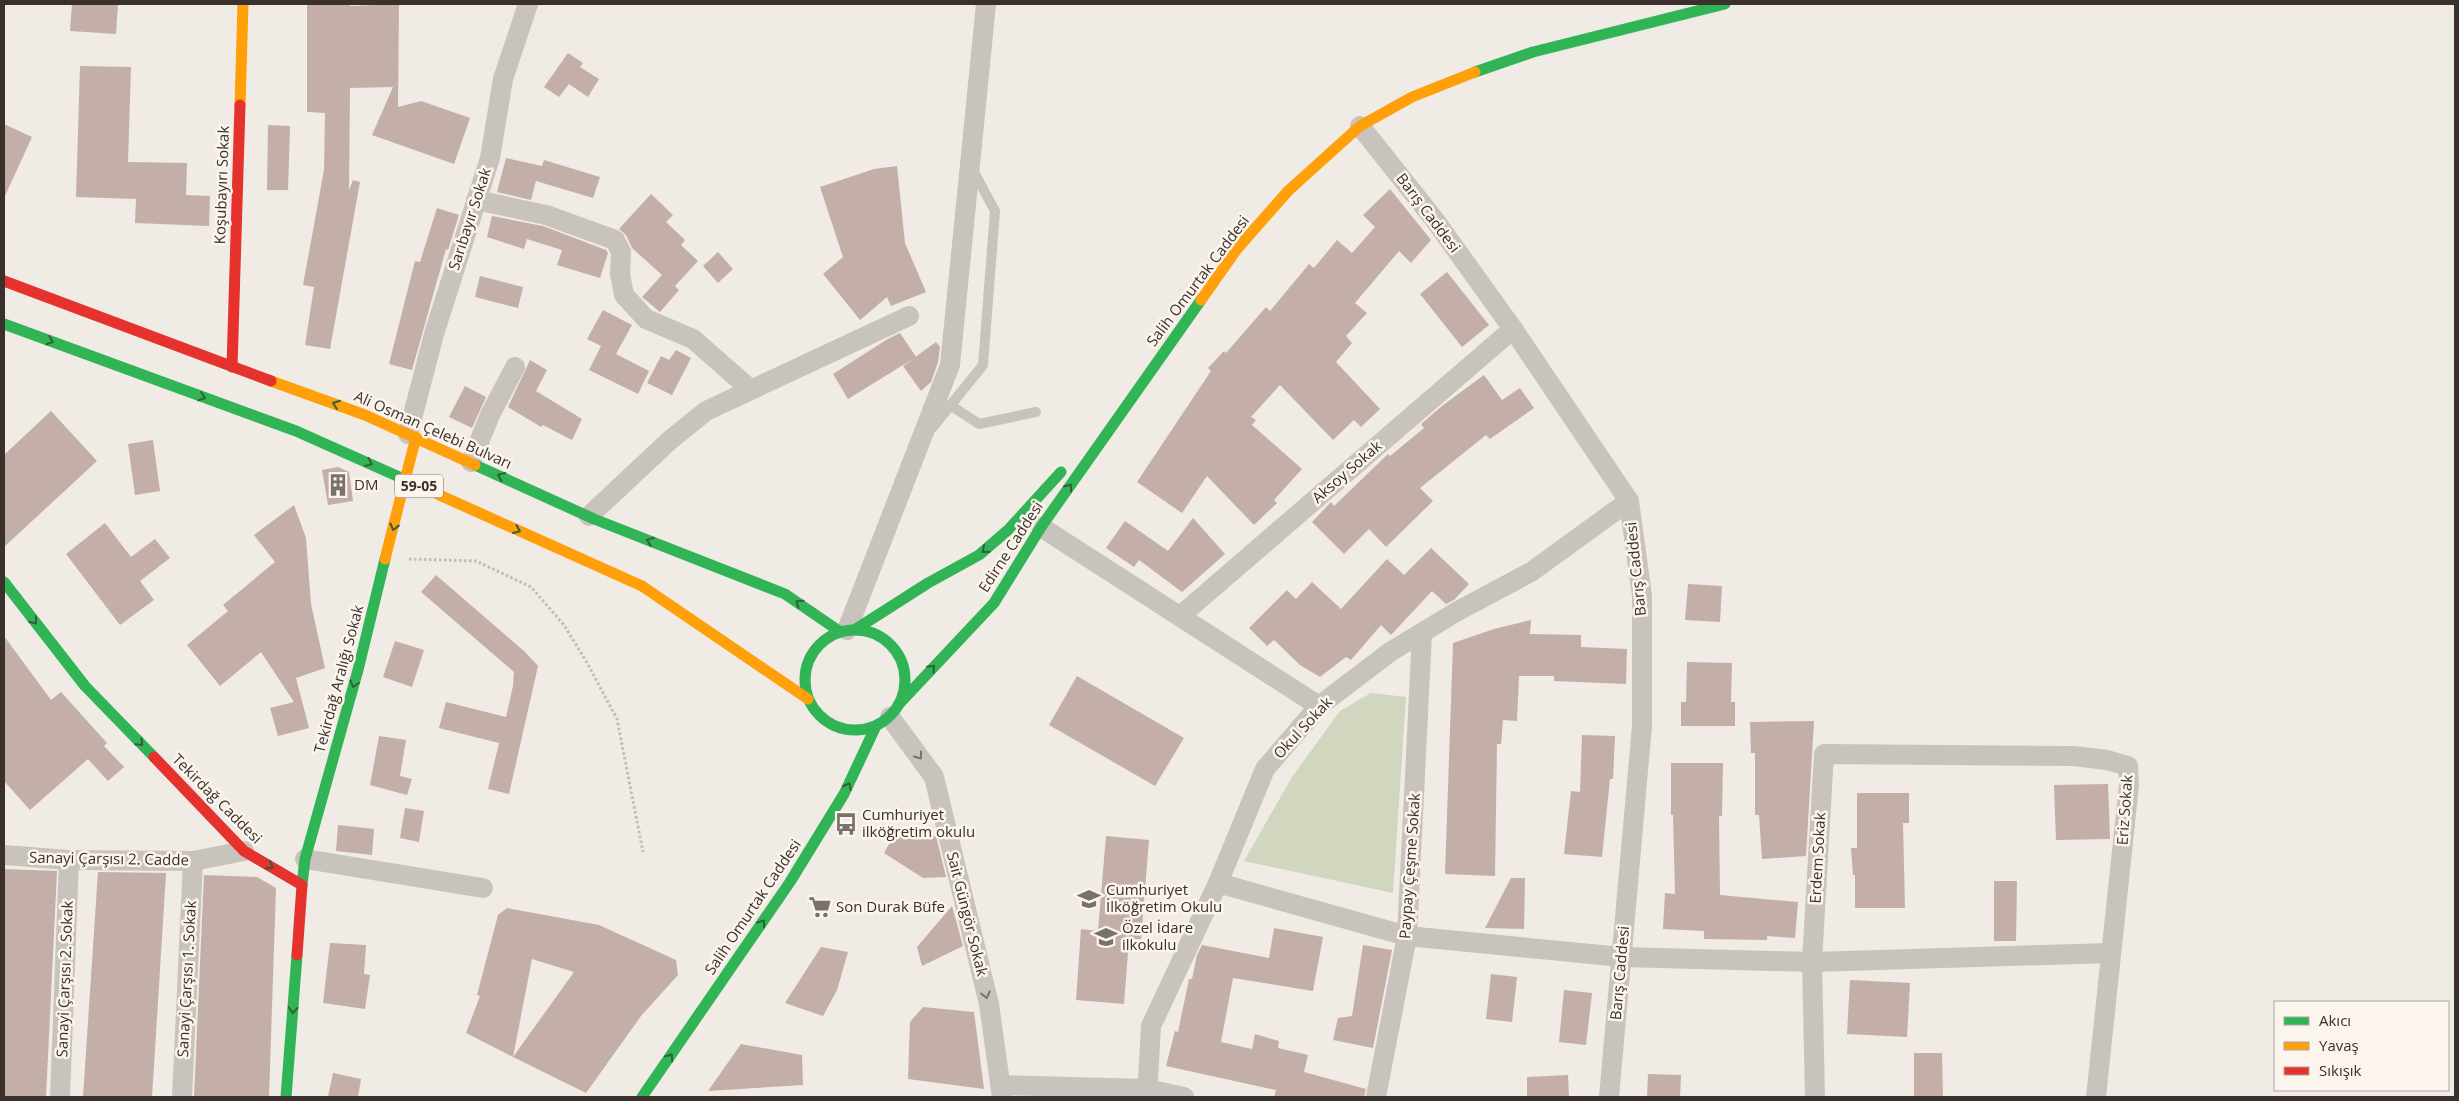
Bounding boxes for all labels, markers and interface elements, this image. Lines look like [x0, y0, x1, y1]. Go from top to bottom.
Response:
street label: Koşubayırı Sokak [209, 125, 233, 245]
street label: Sarıbayır Sokak [443, 165, 495, 273]
street label: Barış Caddesi [1392, 169, 1465, 256]
street label: Salih Omurtak Caddesi [1141, 211, 1253, 350]
one-way arrow [45, 335, 53, 345]
street label: Ali Osman Çelebi Bulvarı [351, 385, 515, 473]
one-way arrow [197, 392, 206, 402]
one-way arrow [332, 400, 341, 410]
street label: Aksoy Sokak [1307, 435, 1386, 507]
one-way arrow [364, 457, 373, 468]
building icon: DM [325, 472, 351, 498]
one-way arrow [497, 472, 506, 482]
place label: DM [354, 474, 378, 494]
road number: 59-05 [395, 474, 443, 498]
one-way arrow [1063, 483, 1072, 492]
street label: Edirne Caddesi [973, 497, 1047, 596]
street label: Barış Caddesi [1620, 521, 1650, 617]
one-way arrow [389, 522, 399, 530]
one-way arrow [512, 524, 521, 534]
one-way arrow [646, 536, 655, 547]
one-way arrow [982, 544, 991, 553]
one-way arrow [795, 600, 805, 609]
street label: Tekirdağ Aralığı Sokak [309, 602, 367, 755]
one-way arrow [28, 615, 36, 624]
one-way arrow [926, 665, 935, 674]
one-way arrow [349, 680, 360, 689]
street label: Okul Sokak [1268, 692, 1336, 763]
one-way arrow [134, 738, 143, 747]
street label: Tekirdağ Caddesi [168, 749, 267, 848]
one-way arrow [913, 750, 921, 759]
street label: Eriz Sokak [2112, 774, 2136, 846]
one-way arrow [842, 782, 852, 791]
street label: Paypay Çeşme Sokak [1394, 792, 1424, 940]
place label: Cumhuriyet ilköğretim okulu [862, 804, 975, 841]
bus stop icon: Cumhuriyet ilköğretim okulu [833, 811, 859, 837]
street label: Erdem Sokak [1805, 812, 1829, 904]
street label: Salih Omurtak Caddesi [699, 835, 805, 978]
street label: Sanayi Çarşısı 2. Cadde [29, 847, 189, 869]
street label: Sait Güngör Sokak [943, 850, 993, 978]
one-way arrow [264, 860, 273, 870]
place label: Cumhuriyet İlköğretim Okulu [1106, 879, 1222, 916]
school or university icon: Cumhuriyet İlköğretim Okulu [1076, 886, 1102, 912]
supermarket icon: Son Durak Büfe [807, 894, 833, 920]
place label: Son Durak Büfe [836, 896, 945, 916]
street label: Sanayi Çarşısı 2. Sokak [51, 900, 77, 1058]
street label: Sanayi Çarşısı 1. Sokak [172, 900, 200, 1058]
place label: Özel İdare ilkokulu [1122, 917, 1193, 954]
one-way arrow [756, 920, 765, 929]
school or university icon: Özel İdare ilkokulu [1093, 924, 1119, 950]
street label: Barış Caddesi [1605, 925, 1633, 1021]
one-way arrow [980, 990, 991, 999]
legend [2274, 1001, 2449, 1091]
one-way arrow [287, 1006, 298, 1014]
text: Akıcı [2319, 1010, 2351, 1030]
text: Yavaş [2319, 1035, 2359, 1055]
one-way arrow [664, 1053, 673, 1063]
text: Sıkışık [2319, 1060, 2362, 1080]

